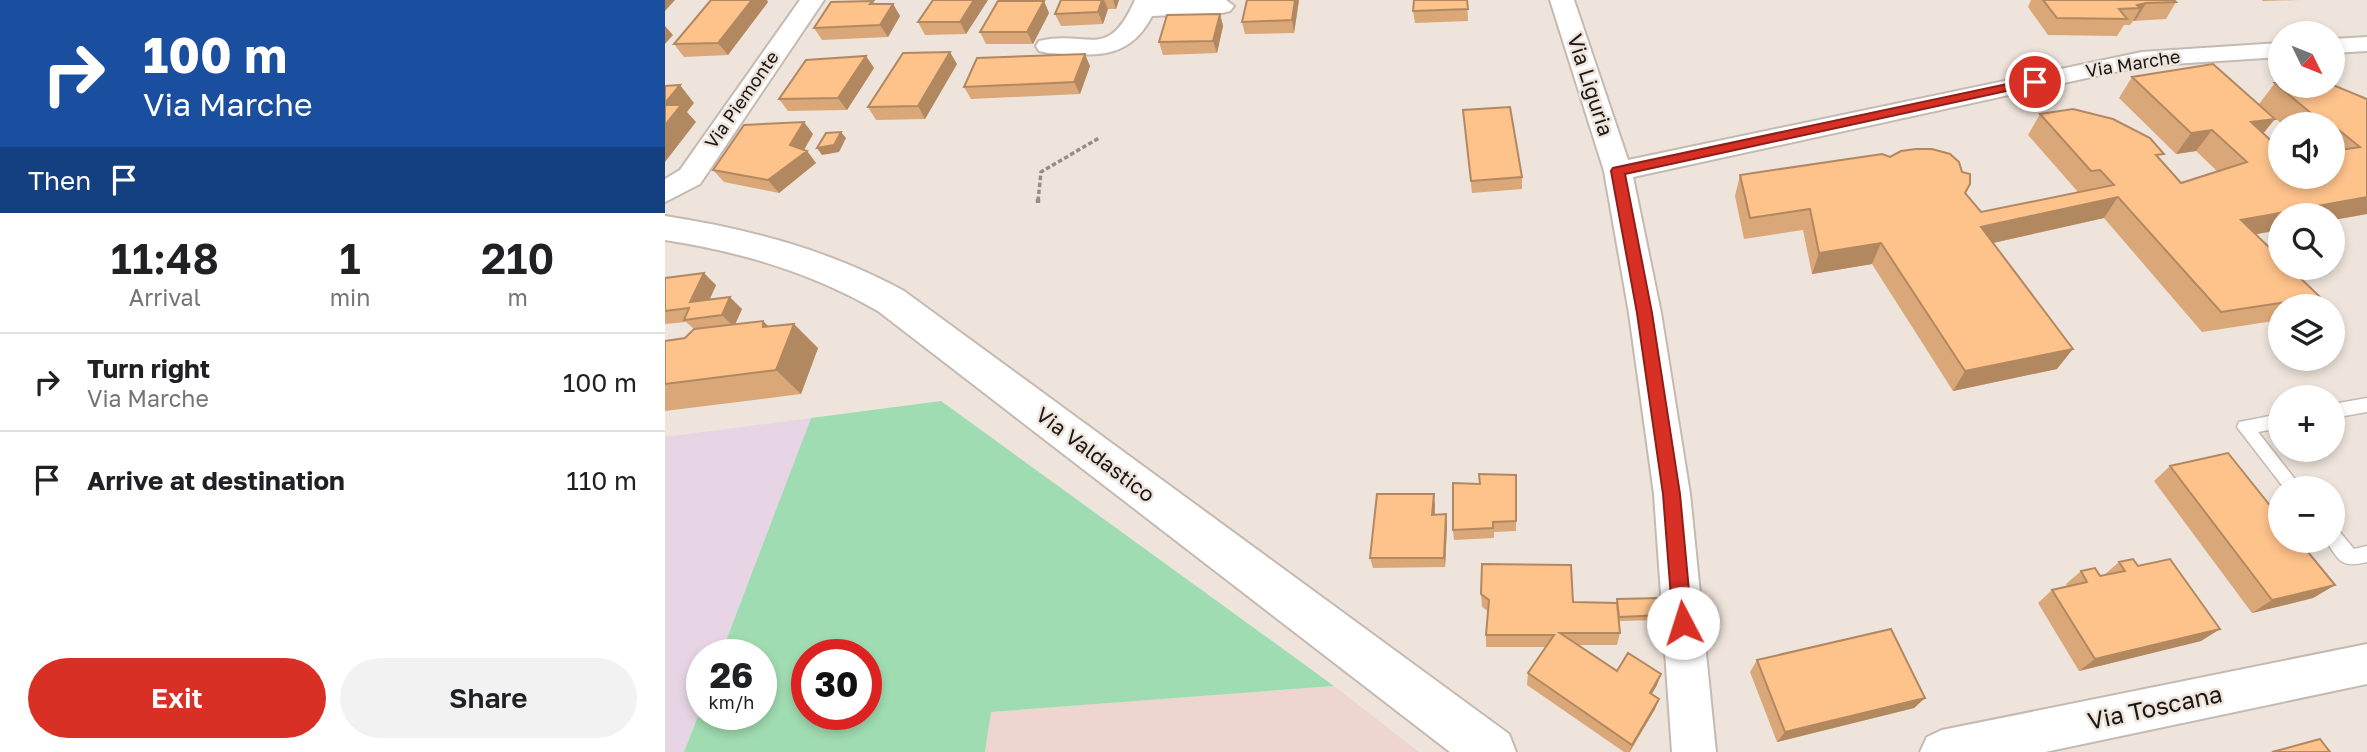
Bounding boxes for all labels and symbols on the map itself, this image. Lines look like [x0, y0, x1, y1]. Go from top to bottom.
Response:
north arrow [2268, 21, 2345, 98]
street label: Via Liguria [1562, 30, 1620, 139]
street label: Via Marche [2084, 45, 2182, 81]
street label: Via Piemonte [700, 46, 783, 152]
pin [2005, 52, 2065, 112]
street label: Via Valdastico [1031, 401, 1160, 507]
position arrow [1646, 586, 1720, 660]
speed limit sign: 30 [791, 639, 882, 730]
street label: Via Toscana [2085, 678, 2225, 735]

